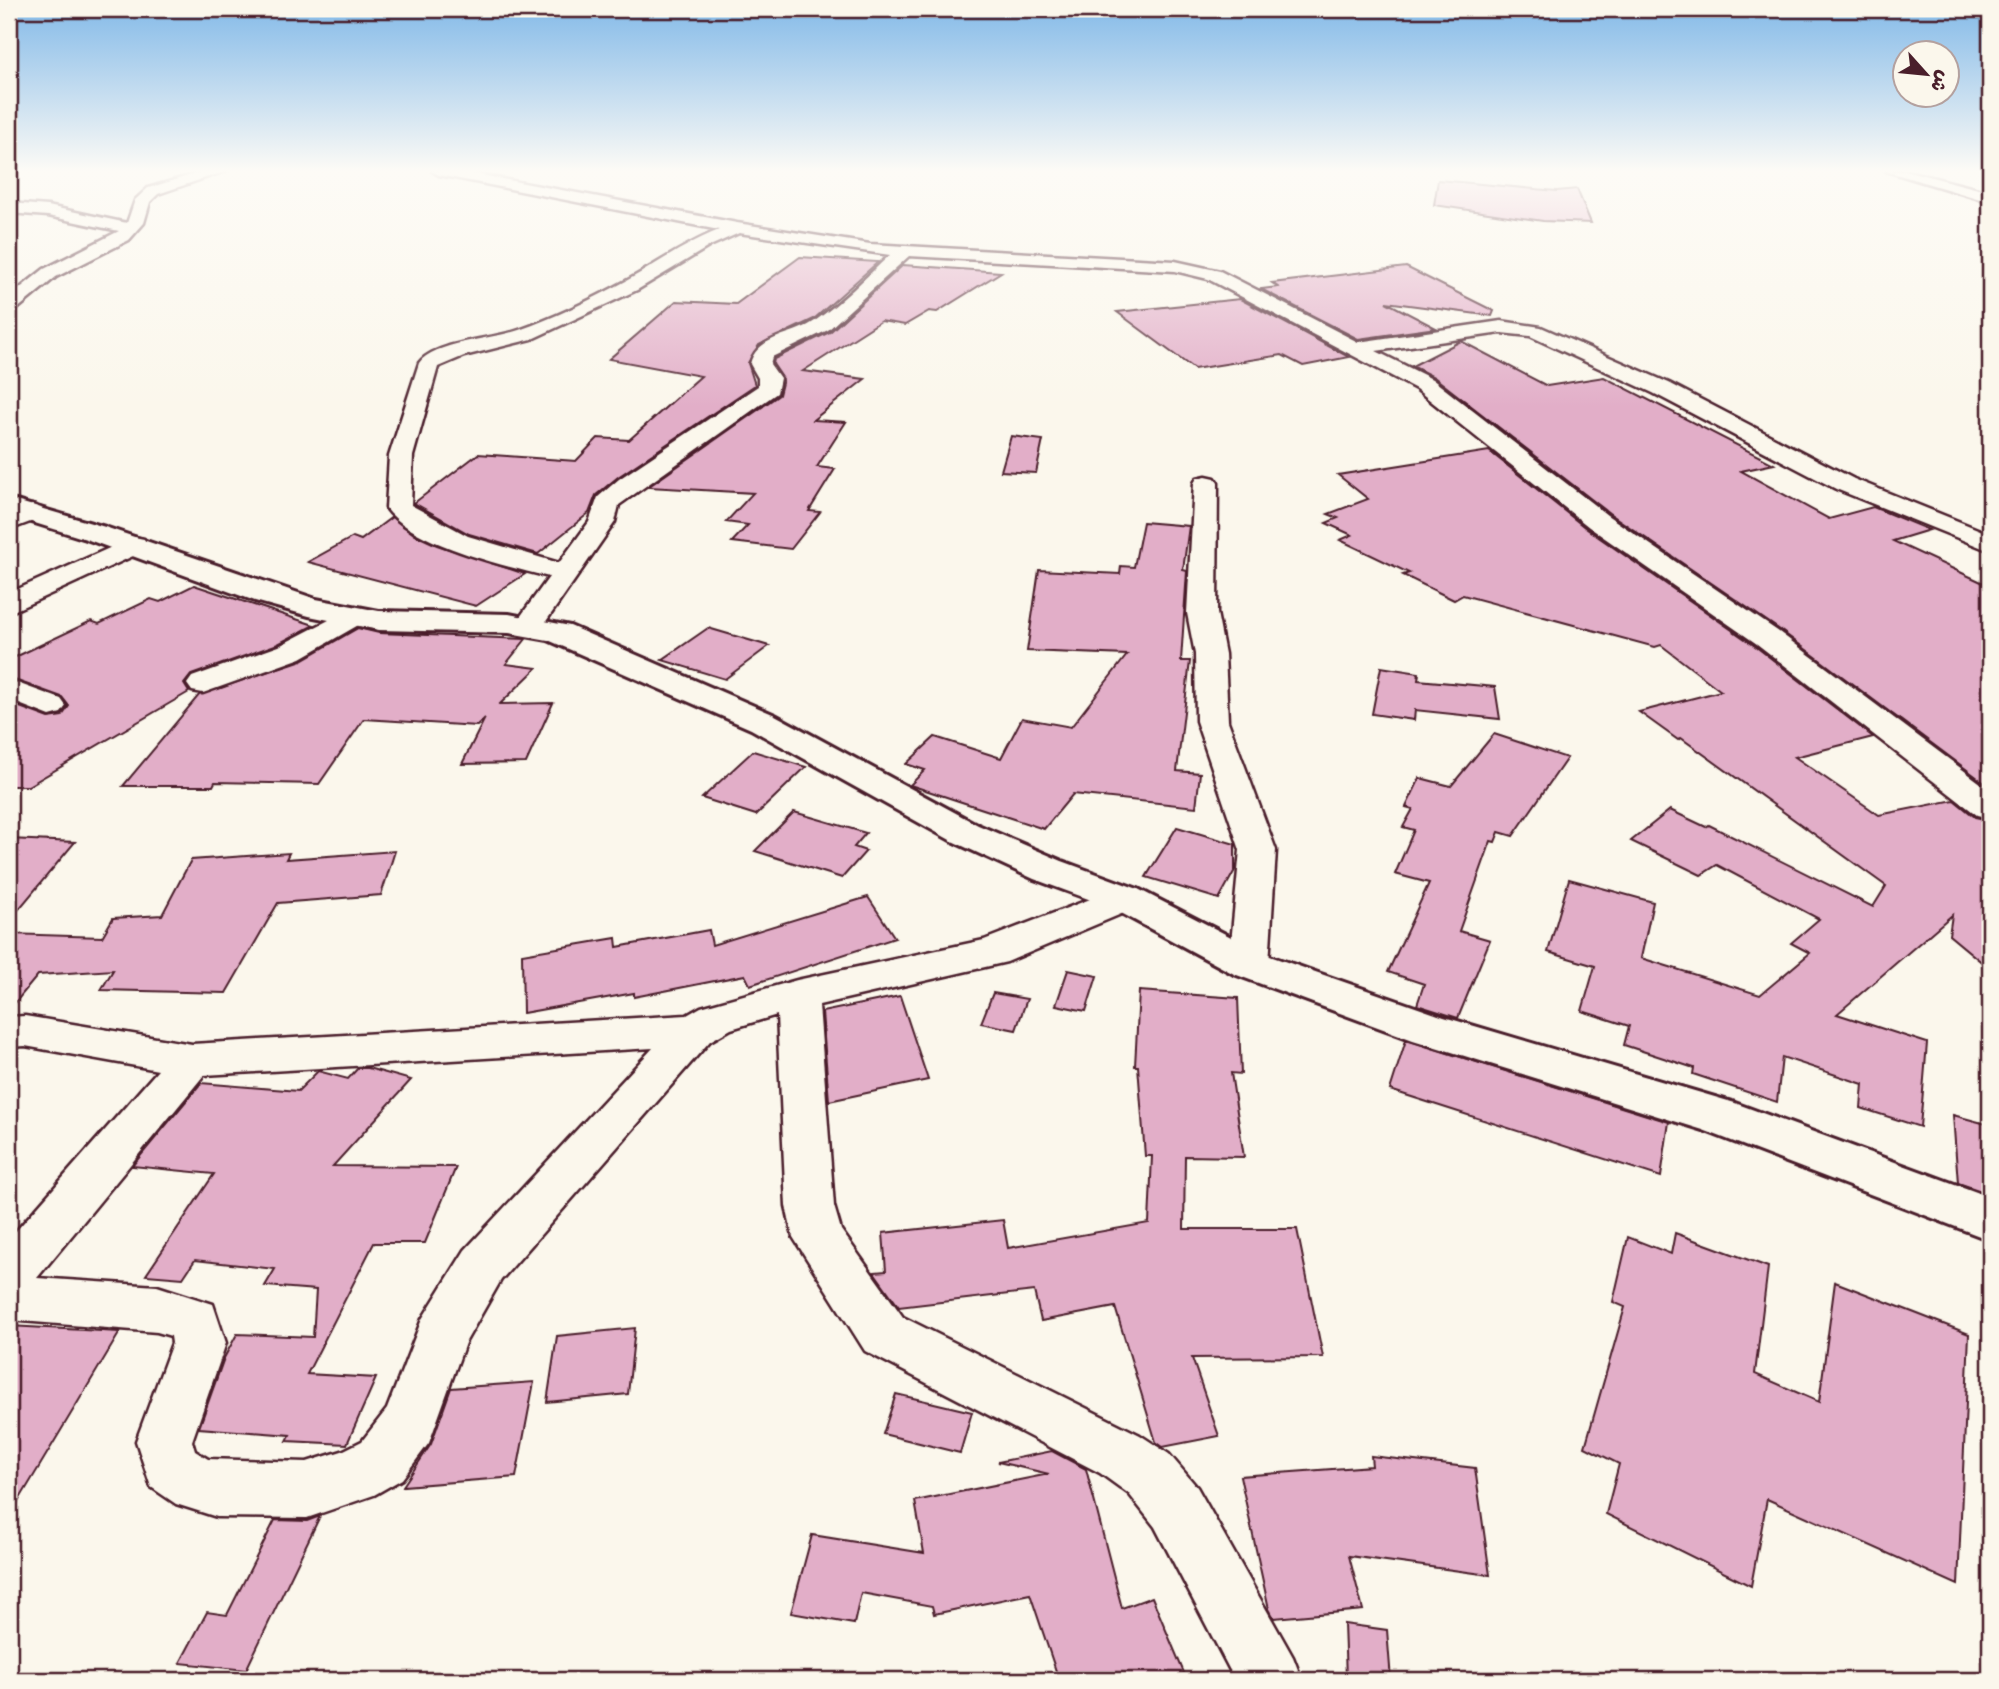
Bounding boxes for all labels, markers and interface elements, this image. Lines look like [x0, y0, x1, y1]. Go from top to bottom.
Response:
north arrow [1890, 38, 1960, 108]
text: ش [1926, 67, 1957, 97]

